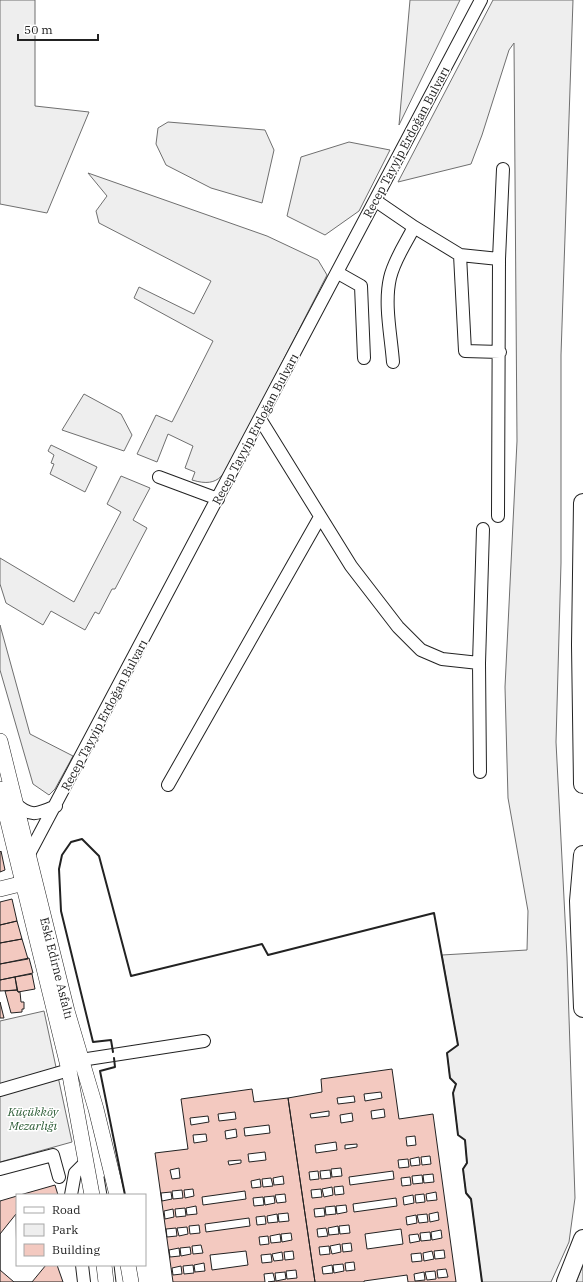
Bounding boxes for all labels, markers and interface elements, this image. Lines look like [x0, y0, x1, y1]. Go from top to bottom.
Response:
scale bar [18, 16, 98, 42]
text: 50 m [24, 22, 53, 37]
street label: Recep Tayyip Erdoğan Bulvarı [360, 64, 452, 220]
street label: Recep Tayyip Erdoğan Bulvarı [209, 351, 301, 507]
street label: Recep Tayyip Erdoğan Bulvarı [58, 637, 150, 793]
street label: Eski Edirne Asfaltı [37, 916, 77, 1021]
park label: Küçükköy Mezarlığı [7, 1104, 60, 1133]
legend [16, 1194, 146, 1266]
text: Road [52, 1202, 81, 1217]
text: Park [52, 1222, 78, 1237]
text: Building [52, 1242, 100, 1257]

